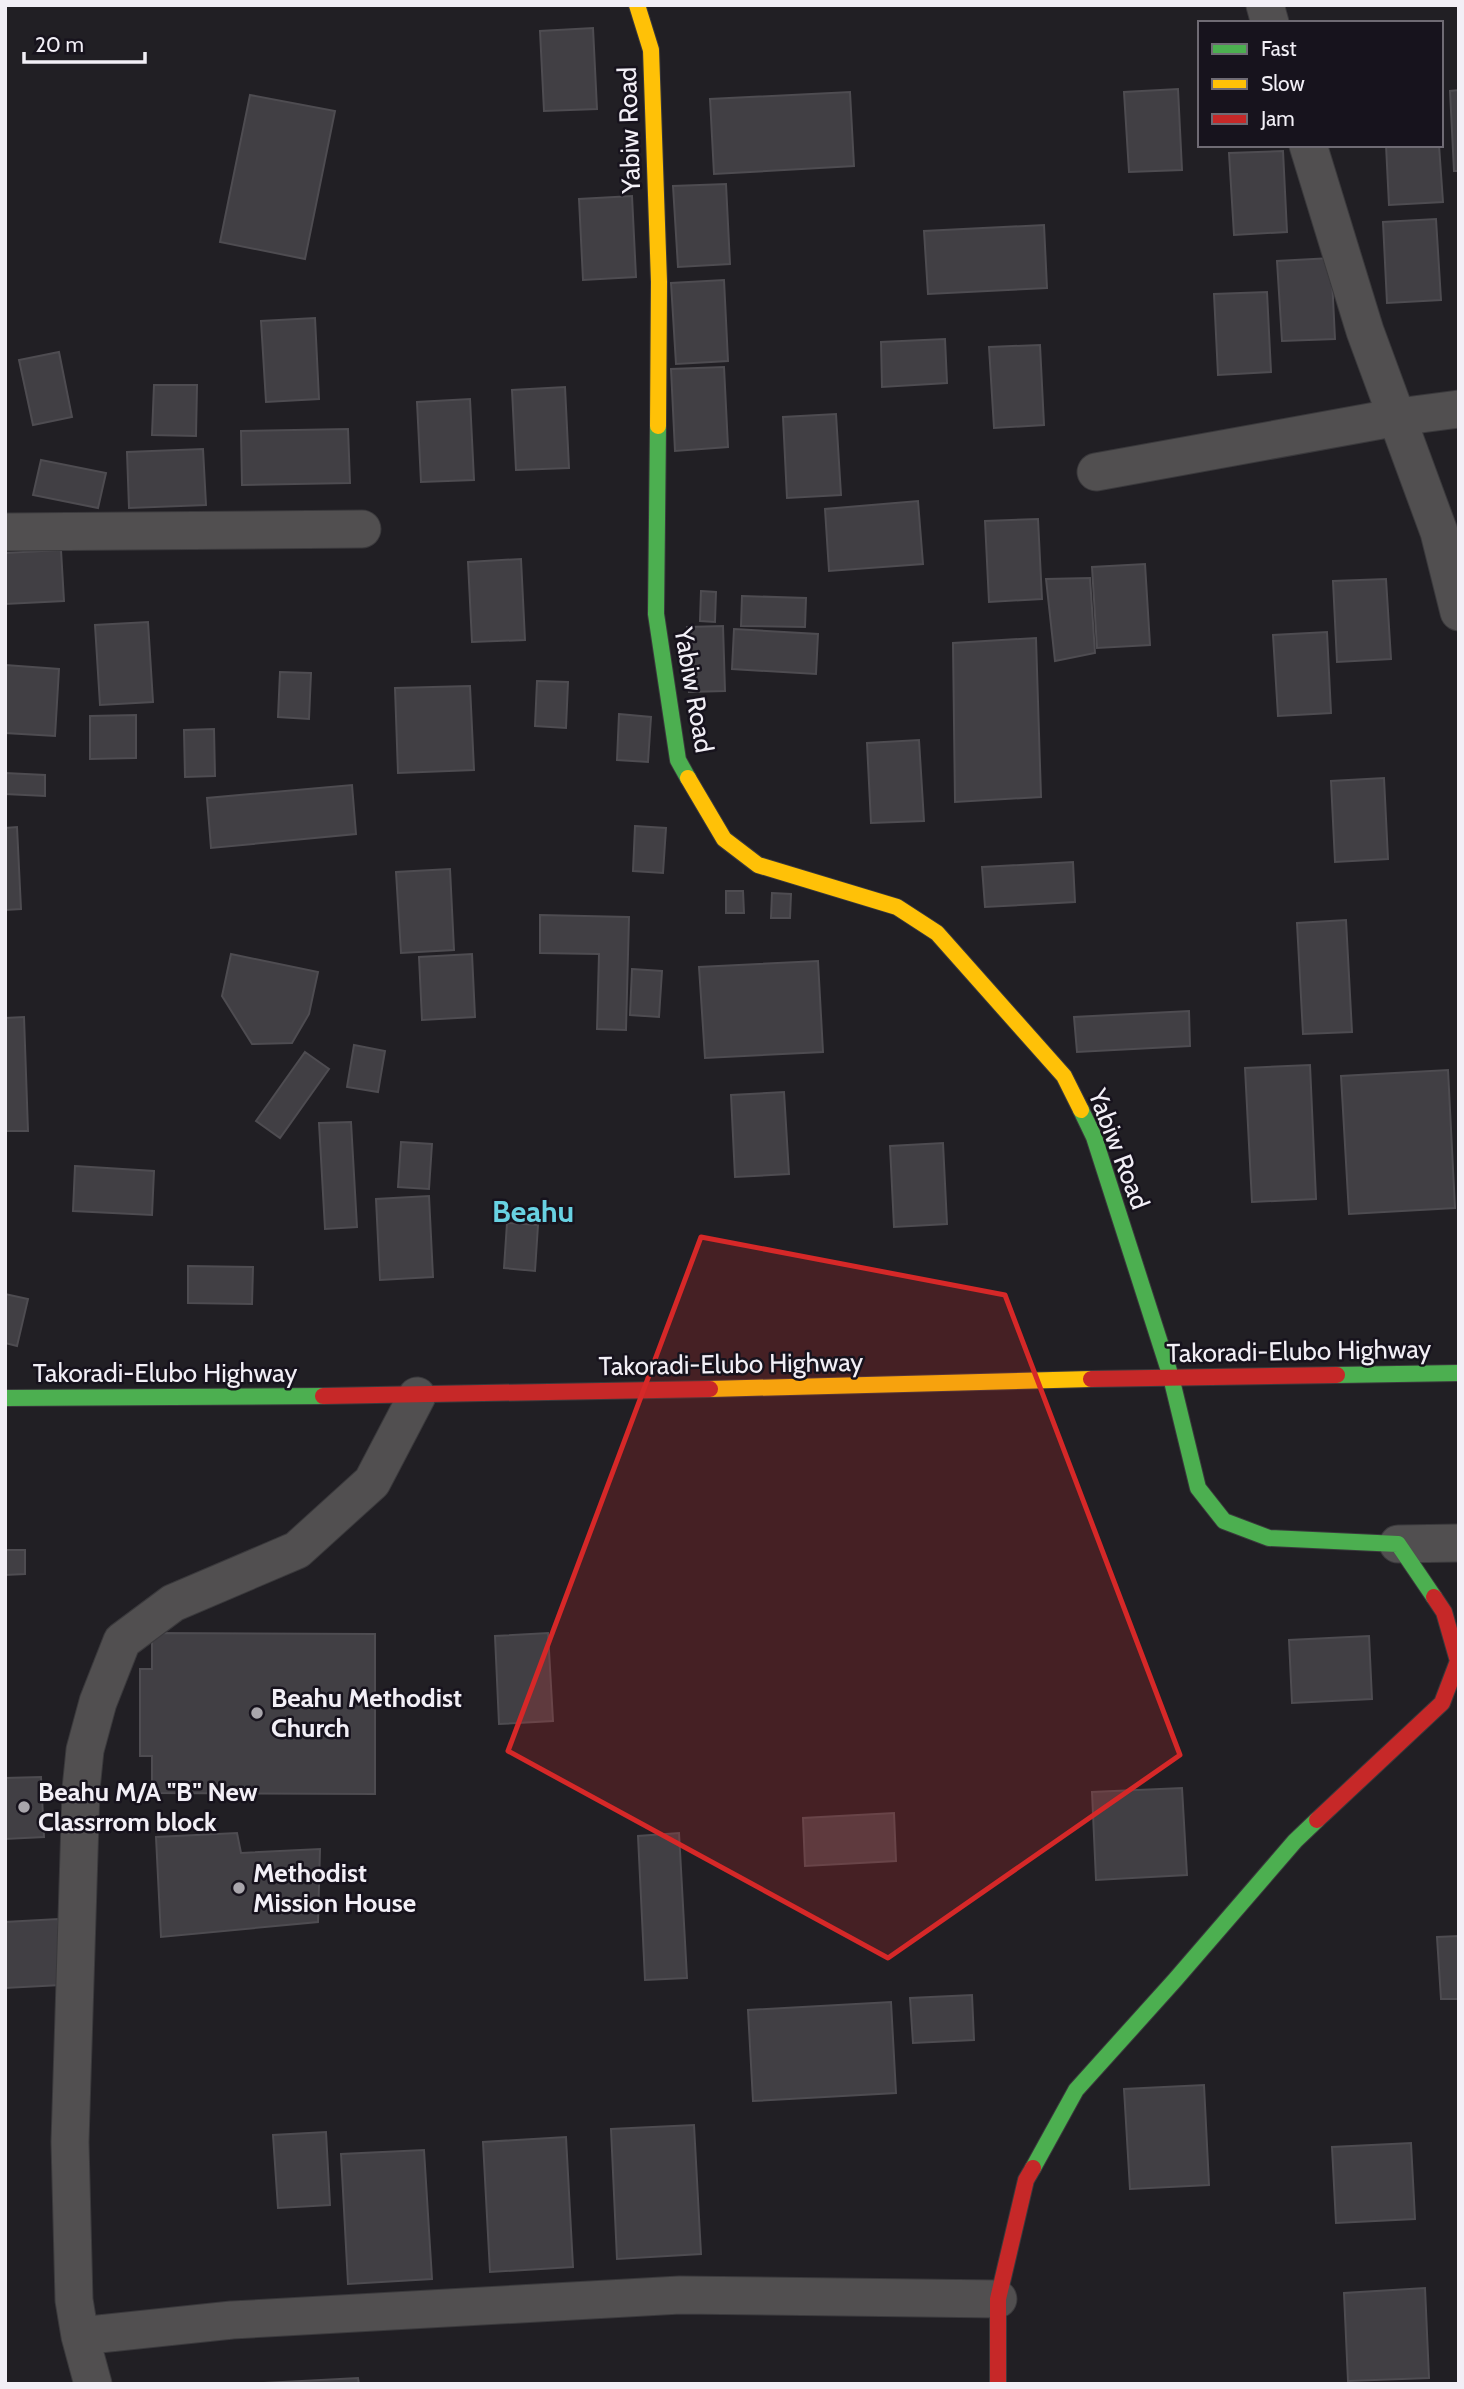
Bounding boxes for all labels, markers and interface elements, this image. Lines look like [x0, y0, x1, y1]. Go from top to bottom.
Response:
scale bar [24, 21, 145, 65]
legend [1198, 21, 1443, 147]
text: 20 m [35, 32, 84, 57]
text: Fast [1261, 36, 1297, 61]
street label: Yabiw Road [611, 66, 647, 195]
text: Slow [1261, 71, 1305, 96]
text: Jam [1260, 106, 1295, 131]
street label: Yabiw Road [667, 624, 721, 755]
street label: Yabiw Road [1081, 1083, 1157, 1214]
district label: Beahu [492, 1193, 574, 1230]
street label: Takoradi-Elubo Highway [1166, 1333, 1432, 1369]
street label: Takoradi-Elubo Highway [598, 1346, 864, 1382]
street label: Takoradi-Elubo Highway [33, 1357, 297, 1389]
place label: Beahu Methodist Church [271, 1682, 462, 1744]
marker: Beahu Methodist Church [249, 1705, 265, 1721]
place label: Beahu M/A "B" New Classrrom block [38, 1776, 258, 1838]
marker: Beahu M/A "B" New Classrrom block [16, 1799, 32, 1815]
place label: Methodist Mission House [253, 1857, 416, 1919]
marker: Methodist Mission House [231, 1880, 247, 1896]

